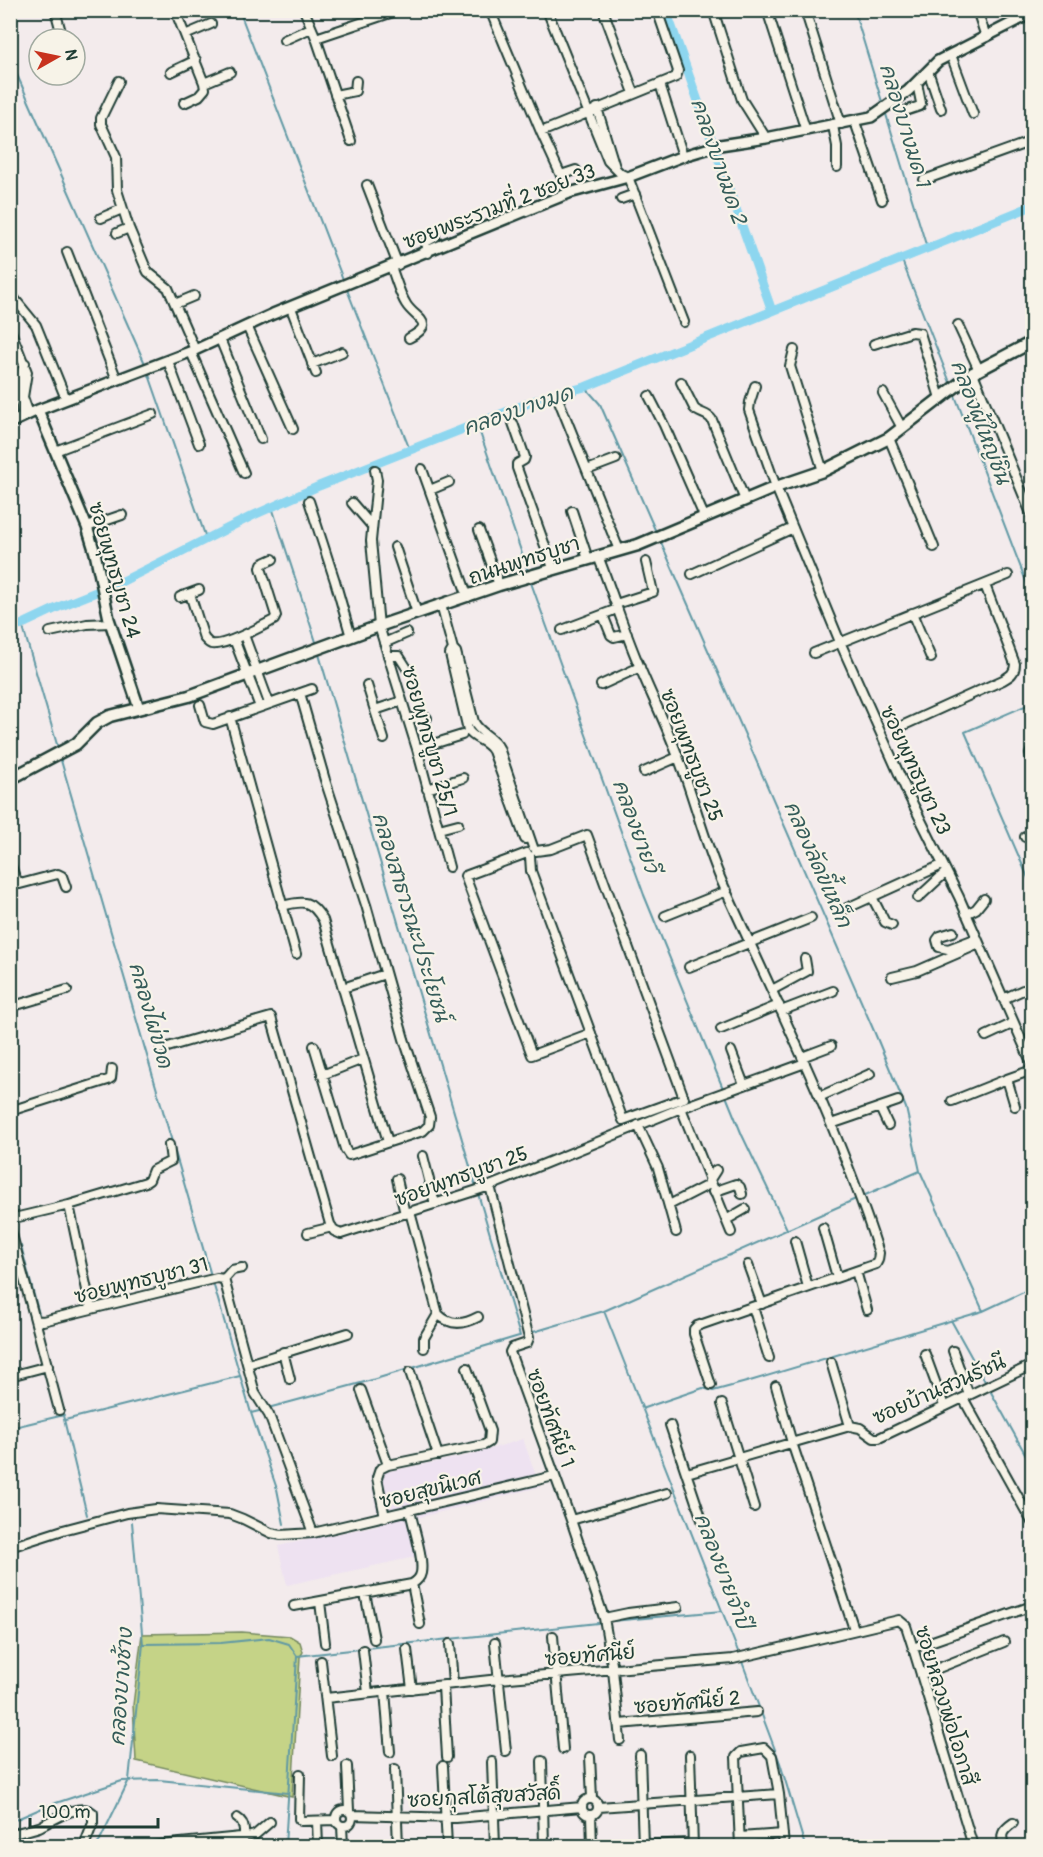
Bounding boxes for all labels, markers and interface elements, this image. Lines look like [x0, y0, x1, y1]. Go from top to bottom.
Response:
north arrow [27, 27, 87, 87]
text: N [60, 48, 82, 62]
water label: คลองบางมด 1 [873, 60, 937, 192]
water label: คลองบางมด 2 [684, 95, 753, 230]
street label: ซอยพระรามที่ 2 ซอย 33 [397, 152, 599, 255]
water label: คลองผู้ใหญ่ชิน [943, 356, 1018, 490]
water label: คลองบางมด [460, 379, 578, 442]
street label: ซอยพุทธบูชา 24 [80, 499, 146, 643]
street label: ถนนพุทธบูชา [465, 531, 584, 593]
street label: ซอยพุทธบูชา 25/1 [393, 663, 463, 820]
street label: ซอยพุทธบูชา 25 [652, 685, 728, 826]
street label: ซอยพุทธบูชา 23 [872, 702, 956, 840]
water label: คลองยายวี [606, 776, 667, 881]
water label: คลองลัดขี้เหล็ก [778, 794, 864, 933]
water label: คลองสาธารณะประโยชน์ [366, 809, 457, 1028]
water label: คลองไผ่ขวด [123, 959, 180, 1072]
street label: ซอยพุทธบูชา 25 [391, 1141, 532, 1215]
street label: ซอยพุทธบูชา 31 [72, 1252, 211, 1312]
street label: ซอยบ้านสวนรัชนี [868, 1348, 1010, 1430]
street label: ซอยทัศนีย์ 1 [521, 1365, 581, 1471]
street label: ซอยสุขนิเวศ [377, 1464, 486, 1517]
water label: คลองยายจำปี [688, 1509, 758, 1636]
street label: ซอยหลวงพ่อโอภาสี [909, 1622, 983, 1789]
water label: คลองบางช้าง [104, 1625, 139, 1747]
street label: ซอยทัศนีย์ [543, 1638, 637, 1672]
street label: ซอยทัศนีย์ 2 [633, 1684, 741, 1720]
street label: ซอยกุสโต้สุขสวัสดิ์ [406, 1774, 562, 1816]
scale bar [30, 1791, 158, 1829]
text: 100 m [39, 1801, 91, 1824]

